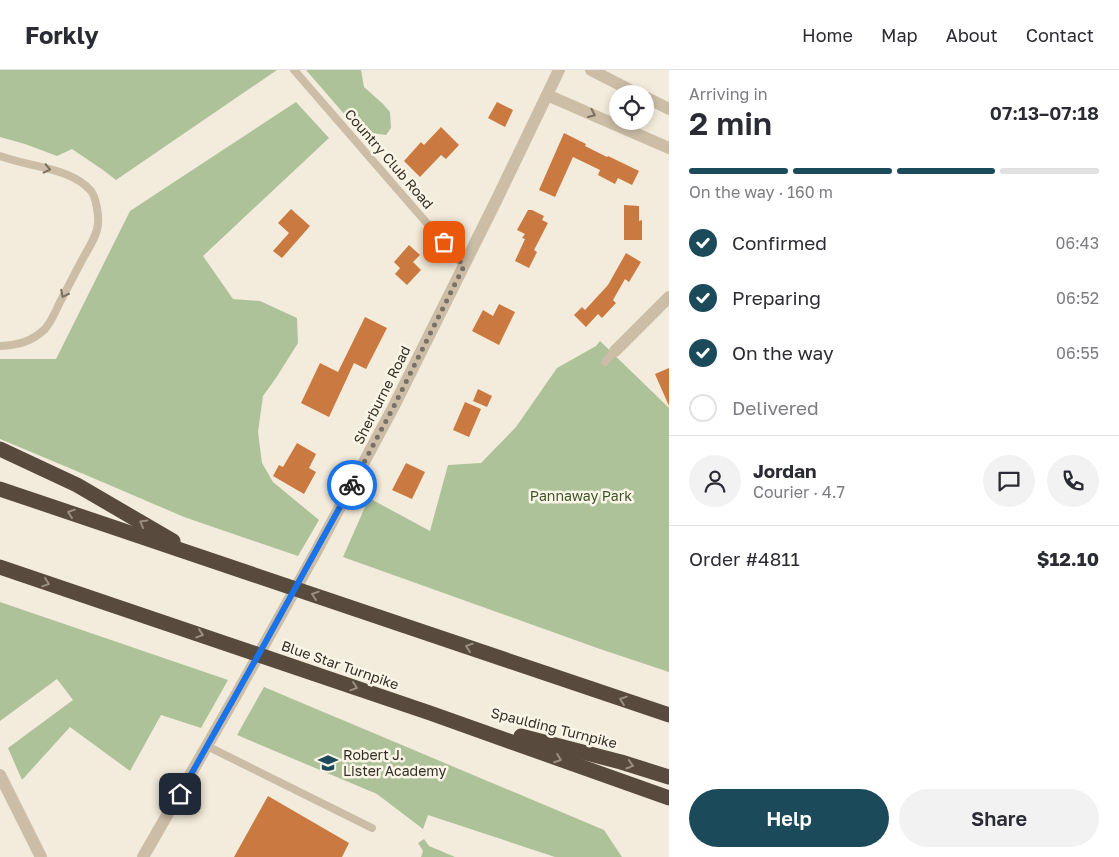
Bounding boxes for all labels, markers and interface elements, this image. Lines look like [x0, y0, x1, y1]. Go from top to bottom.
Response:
text: Forkly [25, 20, 99, 49]
text: Home [802, 24, 853, 46]
text: Map [881, 24, 918, 46]
text: About [946, 24, 998, 46]
text: Contact [1026, 24, 1094, 46]
text: Arriving in [689, 84, 768, 104]
map controls [609, 85, 654, 130]
button: locate [609, 85, 654, 130]
text: 07:13–07:18 [990, 101, 1099, 124]
text: 2 min [689, 104, 772, 142]
street label: Country Club Road [341, 105, 437, 212]
one-way arrow [587, 108, 596, 119]
one-way arrow [43, 163, 52, 174]
text: On the way · 160 m [689, 182, 833, 202]
pin [423, 221, 465, 263]
icon: bag [430, 228, 458, 256]
icon: check [689, 229, 717, 257]
text: Confirmed [732, 231, 827, 254]
text: 06:43 [1055, 233, 1099, 253]
icon: check [689, 284, 717, 312]
text: Preparing [732, 286, 821, 309]
text: 06:52 [1056, 288, 1099, 308]
one-way arrow [60, 289, 71, 298]
icon: check [689, 339, 717, 367]
text: On the way [732, 341, 834, 364]
street label: Sherburne Road [349, 343, 414, 447]
text: 06:55 [1056, 343, 1099, 363]
text: Delivered [732, 396, 819, 419]
button: person [689, 455, 741, 507]
button: chat [983, 455, 1035, 507]
button: phone [1047, 455, 1099, 507]
text: Jordan [753, 459, 817, 482]
courier [327, 460, 377, 510]
icon: bike [338, 471, 366, 499]
text: Courier · 4.7 [753, 482, 845, 502]
park label: Pannaway Park [530, 487, 632, 504]
one-way arrow [68, 509, 76, 519]
one-way arrow [140, 520, 149, 530]
text: Order #4811 [689, 547, 800, 570]
text: $12.10 [1037, 547, 1099, 570]
one-way arrow [41, 577, 50, 587]
one-way arrow [311, 591, 320, 601]
one-way arrow [196, 629, 204, 639]
street label: Blue Star Turnpike [279, 636, 401, 693]
one-way arrow [465, 643, 474, 653]
one-way arrow [349, 681, 358, 691]
one-way arrow [619, 695, 628, 705]
street label: Spaulding Turnpike [489, 704, 619, 751]
place label: Robert J. Lister Academy [343, 746, 446, 779]
school or university icon: Robert J. Lister Academy [317, 752, 339, 774]
one-way arrow [554, 753, 562, 763]
one-way arrow [625, 759, 633, 769]
pin [159, 773, 201, 815]
icon: home [166, 780, 194, 808]
button: Help [689, 789, 889, 847]
button: Share [899, 789, 1099, 847]

